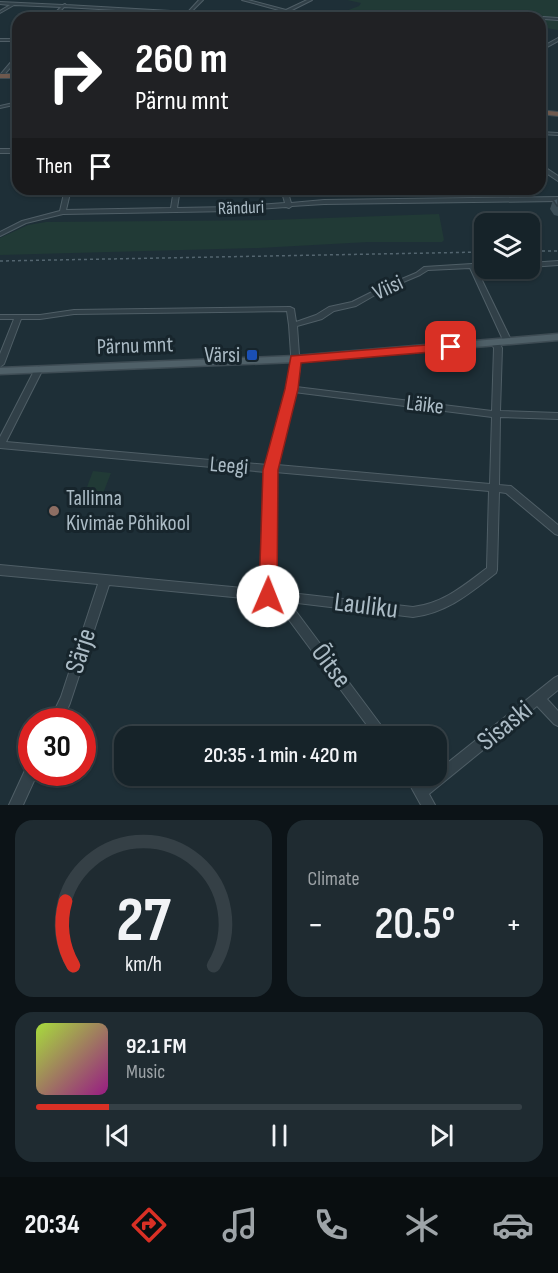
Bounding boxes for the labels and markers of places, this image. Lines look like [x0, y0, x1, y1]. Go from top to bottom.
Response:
pin [425, 321, 476, 372]
place label: Värsi [204, 342, 240, 369]
marker: Värsi [245, 348, 259, 362]
place label: Tallinna Kivimäe Põhikool [66, 485, 190, 537]
marker: Tallinna Kivimäe Põhikool [47, 504, 61, 518]

